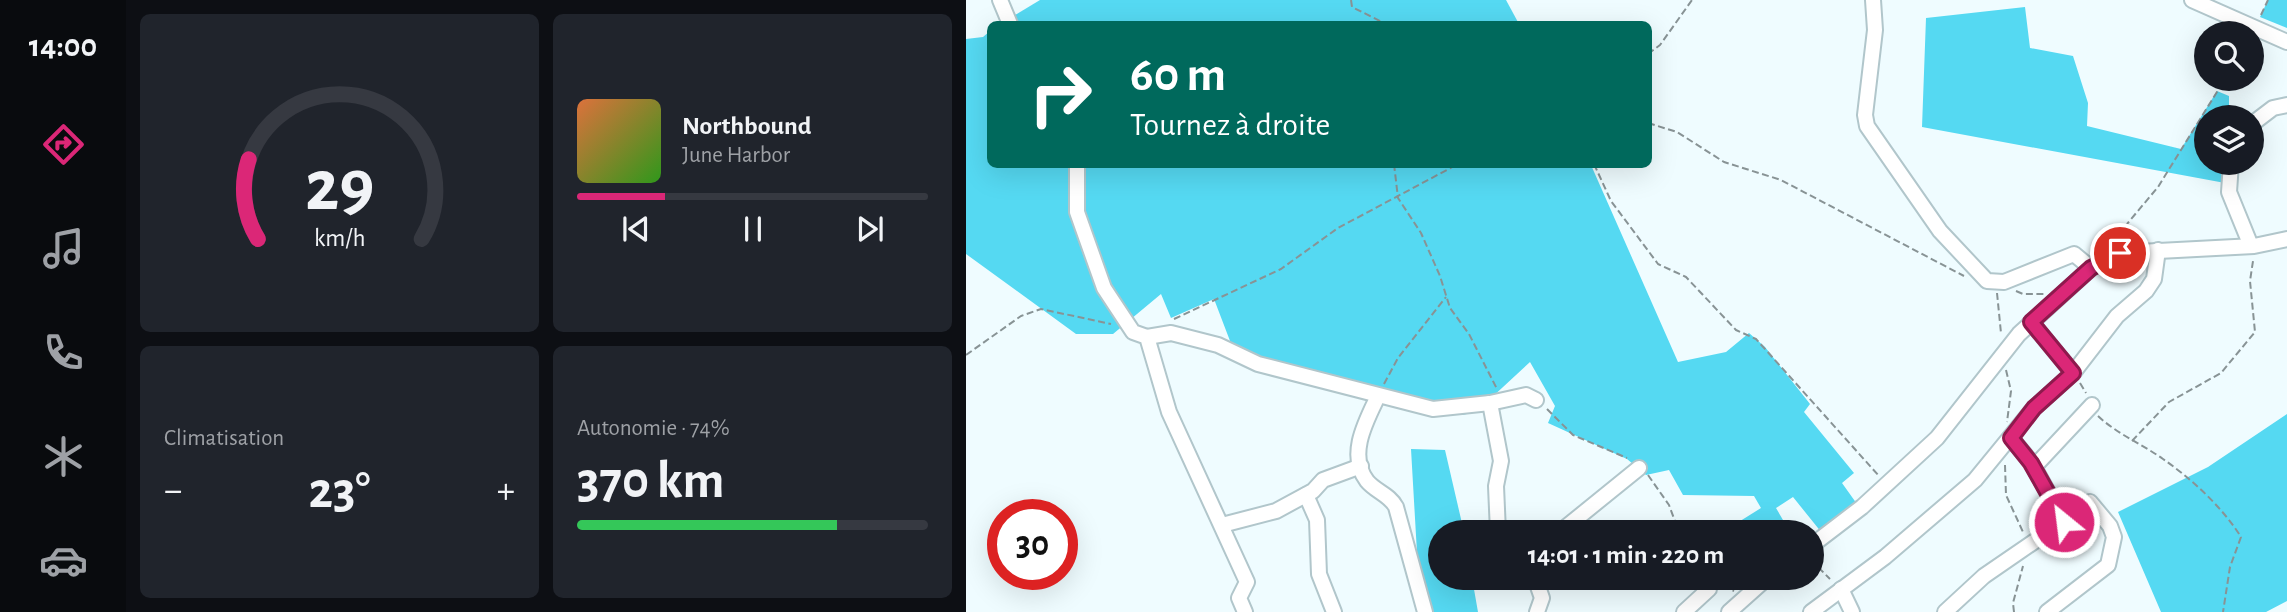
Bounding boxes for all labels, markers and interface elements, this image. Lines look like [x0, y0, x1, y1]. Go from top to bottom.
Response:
map controls [2194, 21, 2264, 175]
button: search [2194, 21, 2264, 91]
text: 14:00 [29, 30, 97, 62]
icon: right [1015, 49, 1106, 140]
text: 60 m [1130, 51, 1226, 100]
button: layers [2194, 105, 2264, 175]
text: Tournez à droite [1130, 109, 1330, 141]
text: Northbound [682, 113, 811, 139]
icon: directions [39, 120, 88, 169]
text: June Harbor [682, 144, 790, 167]
text: 29 [305, 152, 374, 225]
icon: previous [617, 210, 655, 248]
icon: pause [734, 210, 772, 248]
icon: next [851, 210, 889, 248]
pin [2090, 223, 2150, 283]
icon: music [39, 224, 88, 273]
text: km/h [314, 226, 365, 251]
icon: arrive [2101, 234, 2139, 272]
icon: phone [39, 328, 88, 377]
text: Autonomie · 74% [577, 417, 730, 440]
text: Climatisation [164, 427, 284, 450]
icon: climate [39, 432, 88, 481]
text: 370 km [577, 455, 725, 507]
text: 23° [308, 465, 371, 517]
text: − [164, 472, 182, 510]
text: + [497, 472, 515, 510]
position arrow [2027, 485, 2101, 559]
speed limit sign: 30 [987, 499, 1078, 590]
icon: car [39, 536, 88, 585]
text: 14:01 · 1 min · 220 m [1528, 542, 1724, 568]

